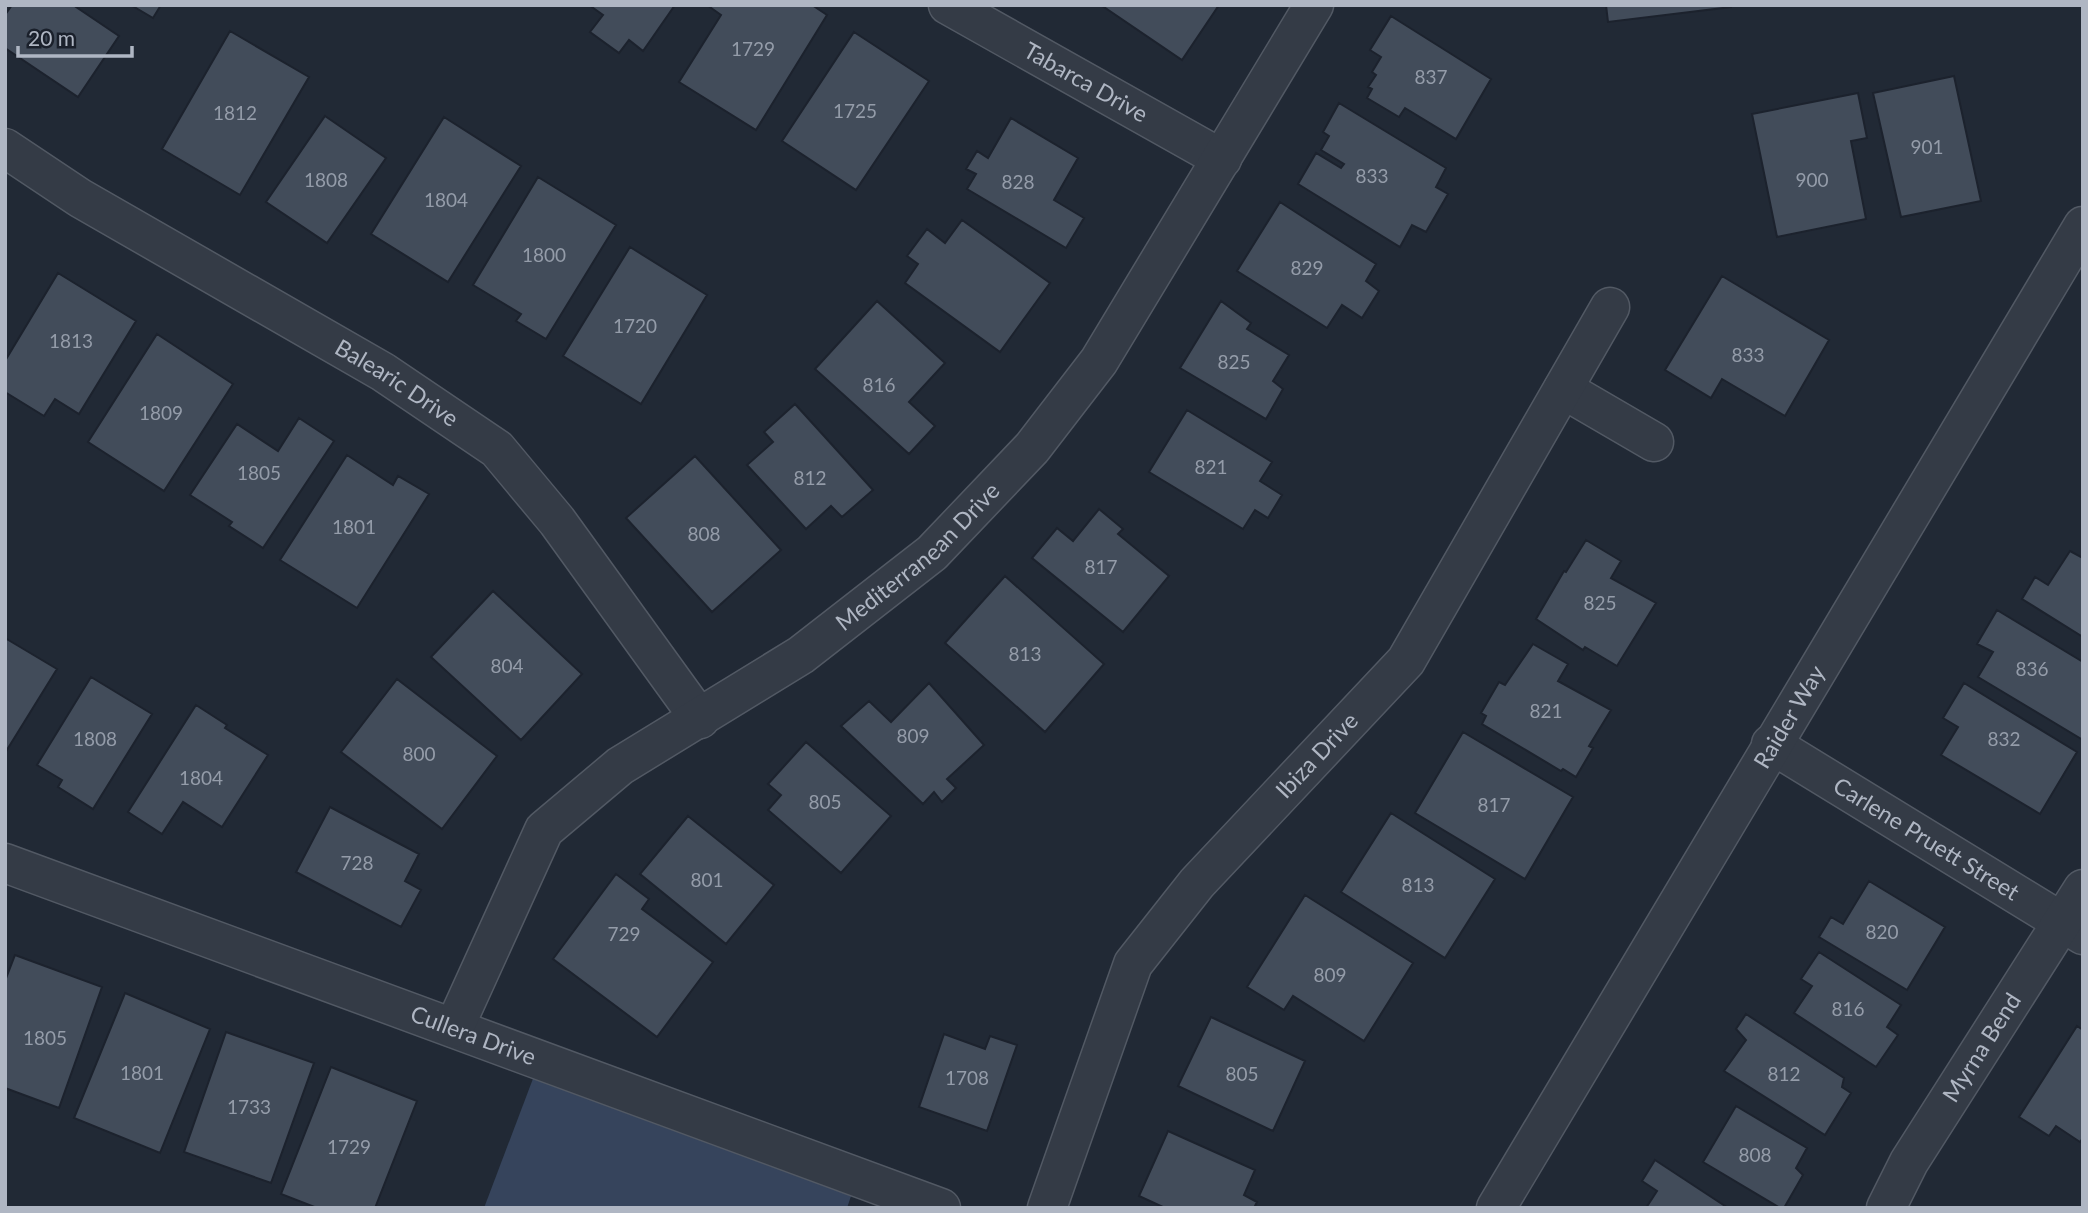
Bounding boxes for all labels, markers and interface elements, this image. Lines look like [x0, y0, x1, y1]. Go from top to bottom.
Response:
scale bar [18, 14, 131, 58]
text: 20 m [28, 25, 75, 50]
street label: Tabarca Drive [1019, 36, 1153, 128]
house number: 1729 [731, 37, 775, 60]
house number: 837 [1414, 65, 1448, 88]
house number: 1725 [833, 99, 877, 122]
house number: 1812 [213, 101, 257, 124]
house number: 901 [1910, 135, 1944, 158]
house number: 833 [1355, 164, 1389, 187]
house number: 1808 [304, 168, 348, 191]
house number: 900 [1795, 168, 1829, 191]
house number: 828 [1001, 170, 1035, 193]
house number: 1804 [424, 188, 468, 211]
house number: 1800 [522, 243, 566, 266]
house number: 829 [1290, 256, 1324, 279]
house number: 1720 [613, 314, 657, 337]
house number: 1813 [49, 329, 93, 352]
street label: Balearic Drive [331, 333, 464, 432]
house number: 833 [1731, 343, 1765, 366]
house number: 825 [1217, 350, 1251, 373]
house number: 816 [862, 373, 896, 396]
house number: 1809 [139, 401, 183, 424]
house number: 821 [1194, 455, 1228, 478]
house number: 1805 [237, 461, 281, 484]
house number: 812 [793, 466, 827, 489]
street label: Mediterranean Drive [830, 476, 1005, 636]
house number: 1801 [332, 515, 376, 538]
house number: 808 [687, 522, 721, 545]
house number: 817 [1084, 555, 1118, 578]
house number: 825 [1583, 591, 1617, 614]
house number: 813 [1008, 642, 1042, 665]
house number: 804 [490, 654, 524, 677]
house number: 836 [2015, 657, 2049, 680]
street label: Raider Way [1747, 660, 1830, 773]
house number: 821 [1529, 699, 1563, 722]
street label: Ibiza Drive [1269, 706, 1363, 804]
house number: 809 [896, 724, 930, 747]
house number: 1808 [73, 727, 117, 750]
house number: 832 [1987, 727, 2021, 750]
house number: 800 [402, 742, 436, 765]
house number: 1804 [179, 766, 223, 789]
street label: Carlene Pruett Street [1829, 771, 2025, 906]
house number: 805 [808, 790, 842, 813]
house number: 817 [1477, 793, 1511, 816]
house number: 728 [340, 851, 374, 874]
house number: 801 [690, 868, 724, 891]
house number: 813 [1401, 873, 1435, 896]
house number: 820 [1865, 920, 1899, 943]
house number: 729 [607, 922, 641, 945]
house number: 809 [1313, 963, 1347, 986]
street label: Myrna Bend [1936, 987, 2026, 1107]
house number: 816 [1831, 997, 1865, 1020]
street label: Cullera Drive [407, 999, 540, 1071]
house number: 1805 [23, 1026, 67, 1049]
house number: 1801 [120, 1061, 164, 1084]
house number: 805 [1225, 1062, 1259, 1085]
house number: 812 [1767, 1062, 1801, 1085]
house number: 1708 [945, 1066, 989, 1089]
house number: 1733 [227, 1095, 271, 1118]
house number: 1729 [327, 1135, 371, 1158]
house number: 808 [1738, 1143, 1772, 1166]

